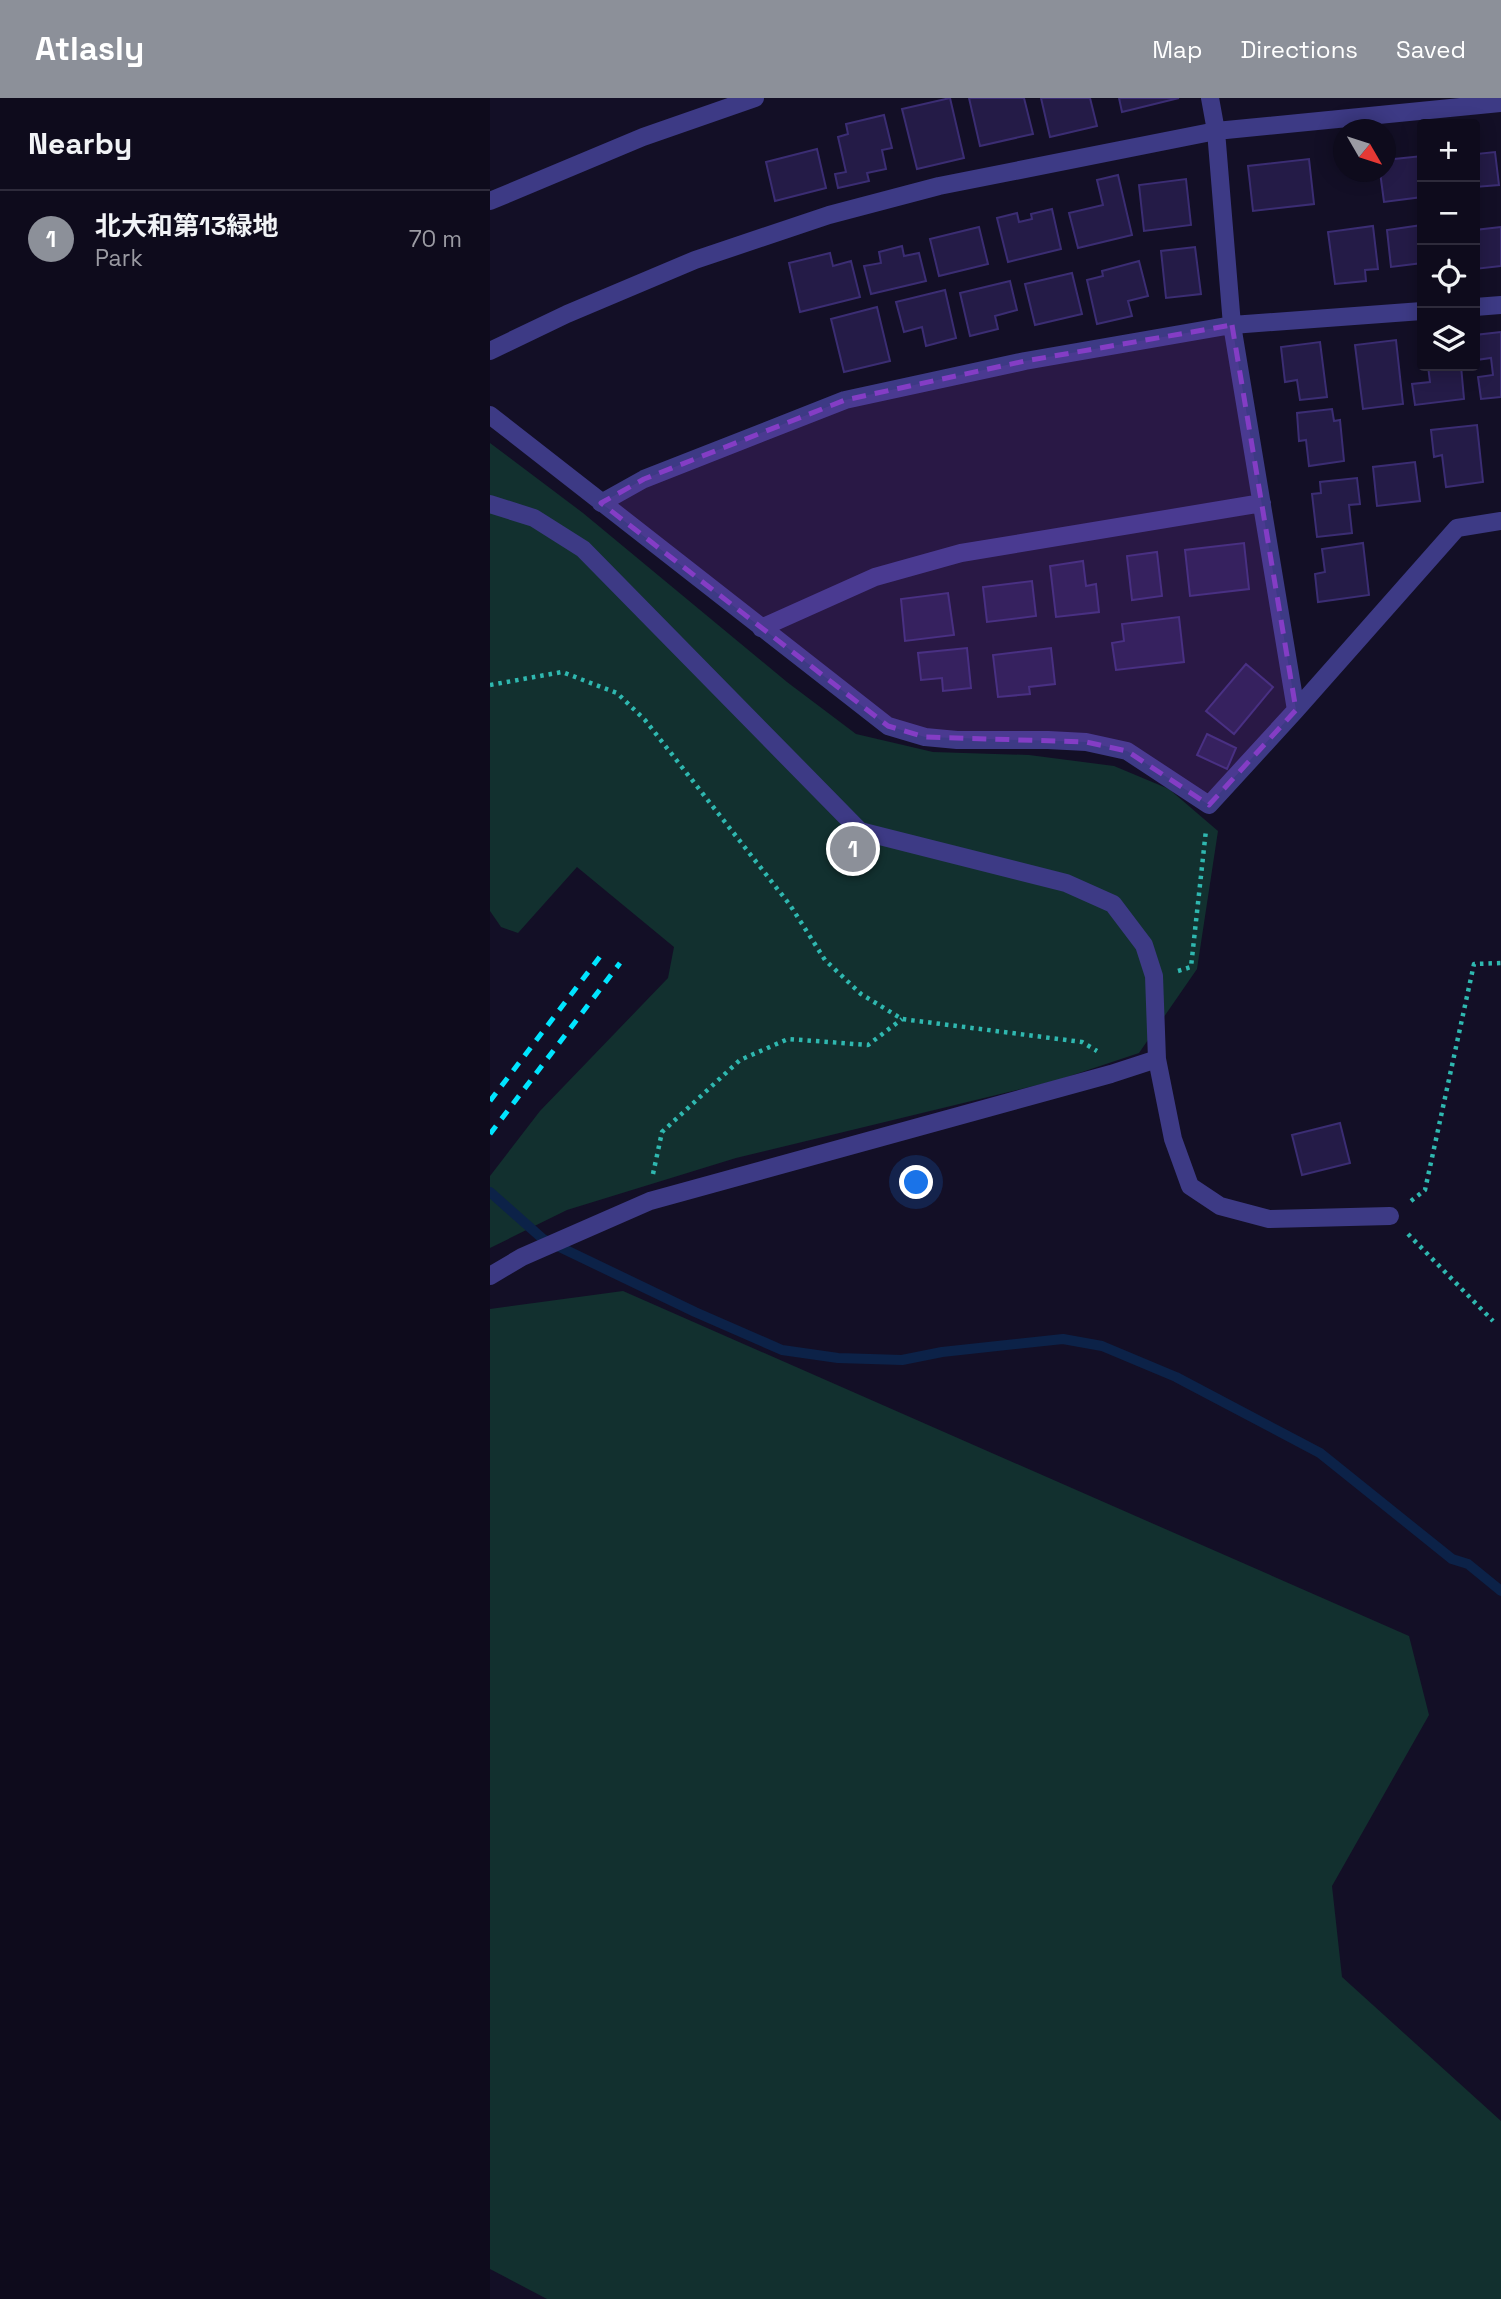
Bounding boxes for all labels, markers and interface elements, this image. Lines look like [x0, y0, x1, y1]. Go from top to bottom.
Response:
text: Atlasly [35, 28, 144, 70]
text: Map [1152, 34, 1202, 65]
text: Directions [1240, 34, 1358, 65]
text: Saved [1396, 34, 1466, 65]
north arrow [1333, 119, 1396, 182]
map controls [1417, 119, 1480, 371]
button: + [1417, 119, 1480, 182]
text: Nearby [28, 124, 132, 163]
button: − [1417, 182, 1480, 245]
text: 北大和第13緑地 [95, 209, 279, 243]
text: 1 [46, 224, 56, 254]
text: 70 m [409, 224, 462, 254]
text: Park [95, 243, 143, 273]
button: locate [1417, 245, 1480, 308]
button: layers [1417, 308, 1480, 371]
pin: 1 [830, 823, 876, 875]
your location [899, 1165, 933, 1199]

